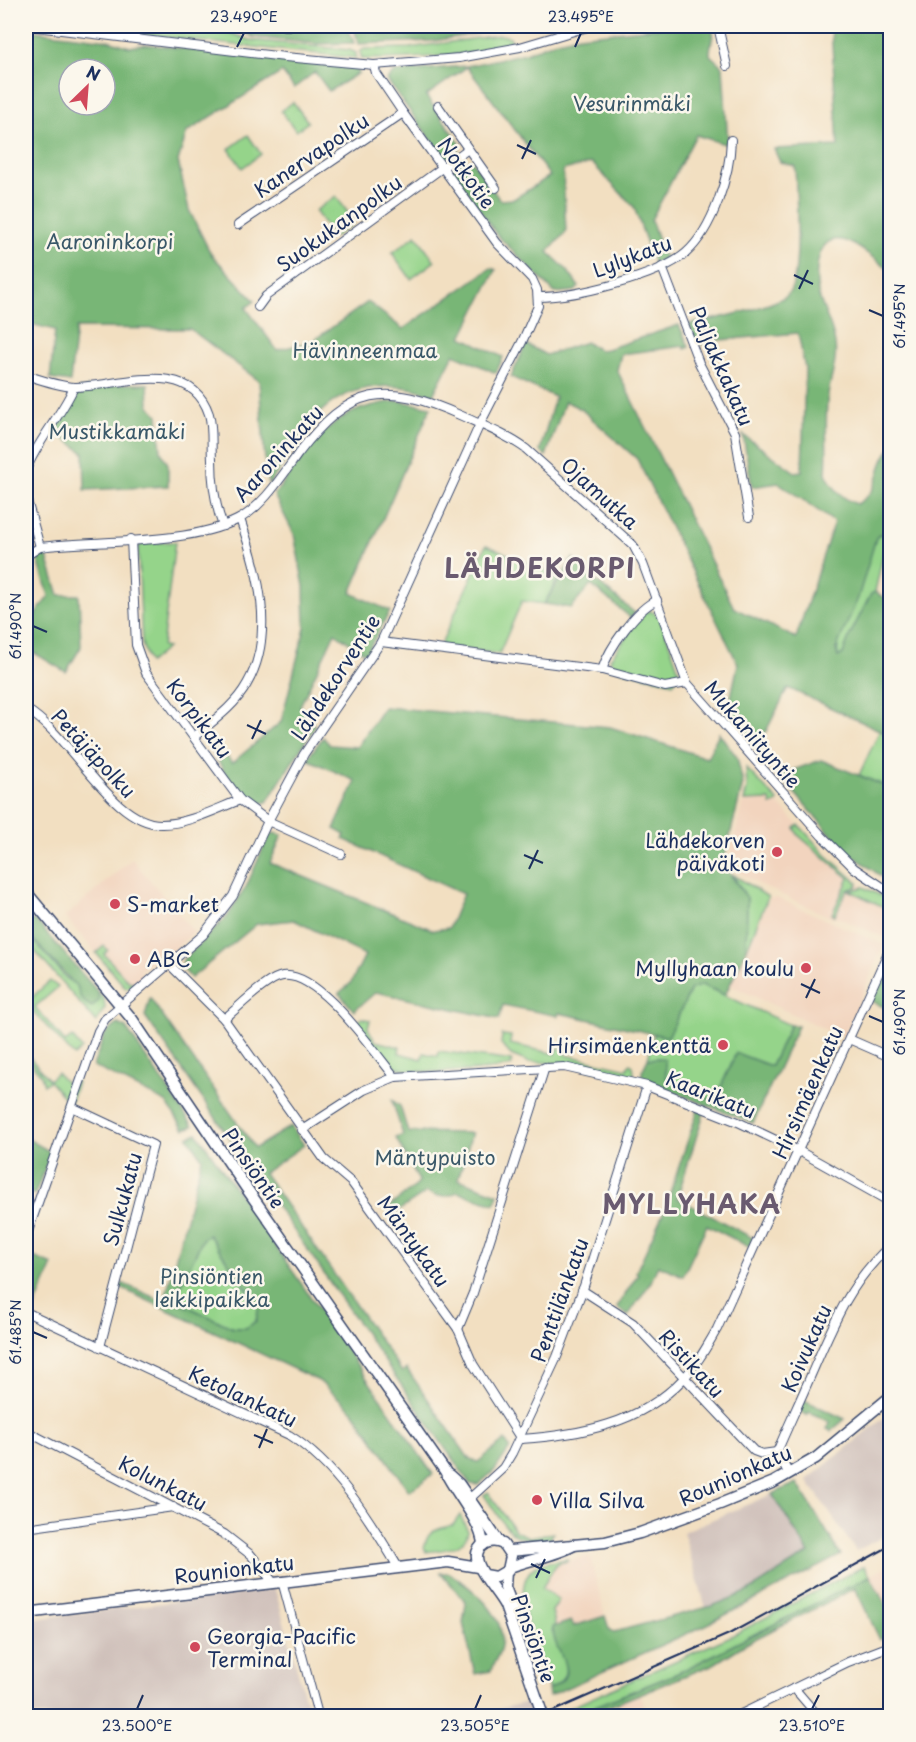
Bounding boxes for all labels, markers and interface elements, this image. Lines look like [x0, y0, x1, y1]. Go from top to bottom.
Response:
text: 23.490°E [210, 4, 278, 27]
text: 23.495°E [548, 4, 614, 27]
north arrow [57, 57, 117, 117]
text: N [83, 59, 105, 86]
park label: Vesurinmäki [573, 88, 691, 118]
street label: Kanervapolku [247, 105, 375, 205]
street label: Notkotie [431, 131, 503, 215]
street label: Suokukanpolku [270, 167, 408, 279]
park label: Aaroninkorpi [46, 226, 174, 256]
street label: Lylykatu [588, 227, 676, 285]
text: 61.495°N [887, 283, 910, 349]
street label: Paljakkakatu [682, 301, 762, 431]
park label: Hävinneenmaa [292, 335, 438, 365]
street label: Aaroninkatu [226, 398, 330, 508]
park label: Mustikkamäki [49, 416, 185, 446]
street label: Ojamutka [554, 450, 646, 536]
district label: LÄHDEKORPI [444, 548, 636, 587]
text: 61.490°N [3, 593, 26, 659]
street label: Lähdekorventie [283, 608, 387, 746]
street label: Korpikatu [160, 672, 240, 764]
street label: Mukaniityntie [698, 674, 808, 794]
street label: Petäjäpolku [45, 702, 143, 804]
place label: Lähdekorven päiväkoti [645, 825, 765, 878]
marker: Lähdekorven päiväkoti [770, 845, 784, 859]
place label: S-market [127, 889, 219, 919]
marker: S-market [108, 897, 122, 911]
place label: ABC [147, 944, 191, 974]
marker: ABC [128, 952, 142, 966]
place label: Myllyhaan koulu [635, 953, 794, 983]
marker: Myllyhaan koulu [799, 961, 813, 975]
text: 61.490°N [887, 989, 910, 1055]
street label: Hirsimäenkatu [764, 1020, 850, 1164]
place label: Hirsimäenkenttä [548, 1030, 712, 1060]
marker: Hirsimäenkenttä [716, 1038, 730, 1052]
street label: Kaarikatu [661, 1062, 761, 1126]
street label: Pinsiöntie [215, 1122, 293, 1214]
park label: Mäntypuisto [374, 1142, 496, 1172]
street label: Sulkukatu [95, 1149, 149, 1249]
district label: MYLLYHAKA [602, 1184, 782, 1223]
street label: Mäntykatu [371, 1189, 457, 1293]
street label: Penttilänkatu [523, 1233, 595, 1367]
park label: Pinsiöntien leikkipaikka [154, 1261, 270, 1314]
text: 61.485°N [3, 1299, 26, 1365]
street label: Koivukatu [773, 1299, 839, 1397]
street label: Ristikatu [652, 1322, 732, 1404]
street label: Ketolankatu [184, 1358, 302, 1434]
street label: Rounionkatu [674, 1437, 796, 1513]
street label: Kolunkatu [113, 1448, 213, 1518]
place label: Villa Silva [549, 1485, 645, 1515]
marker: Villa Silva [530, 1493, 544, 1507]
street label: Rounionkatu [172, 1547, 296, 1591]
street label: Pinsiöntie [504, 1590, 564, 1686]
place label: Georgia-Pacific Terminal [207, 1621, 356, 1674]
marker: Georgia-Pacific Terminal [188, 1640, 202, 1654]
text: 23.500°E [102, 1713, 172, 1736]
text: 23.505°E [440, 1713, 510, 1736]
text: 23.510°E [779, 1713, 845, 1736]

